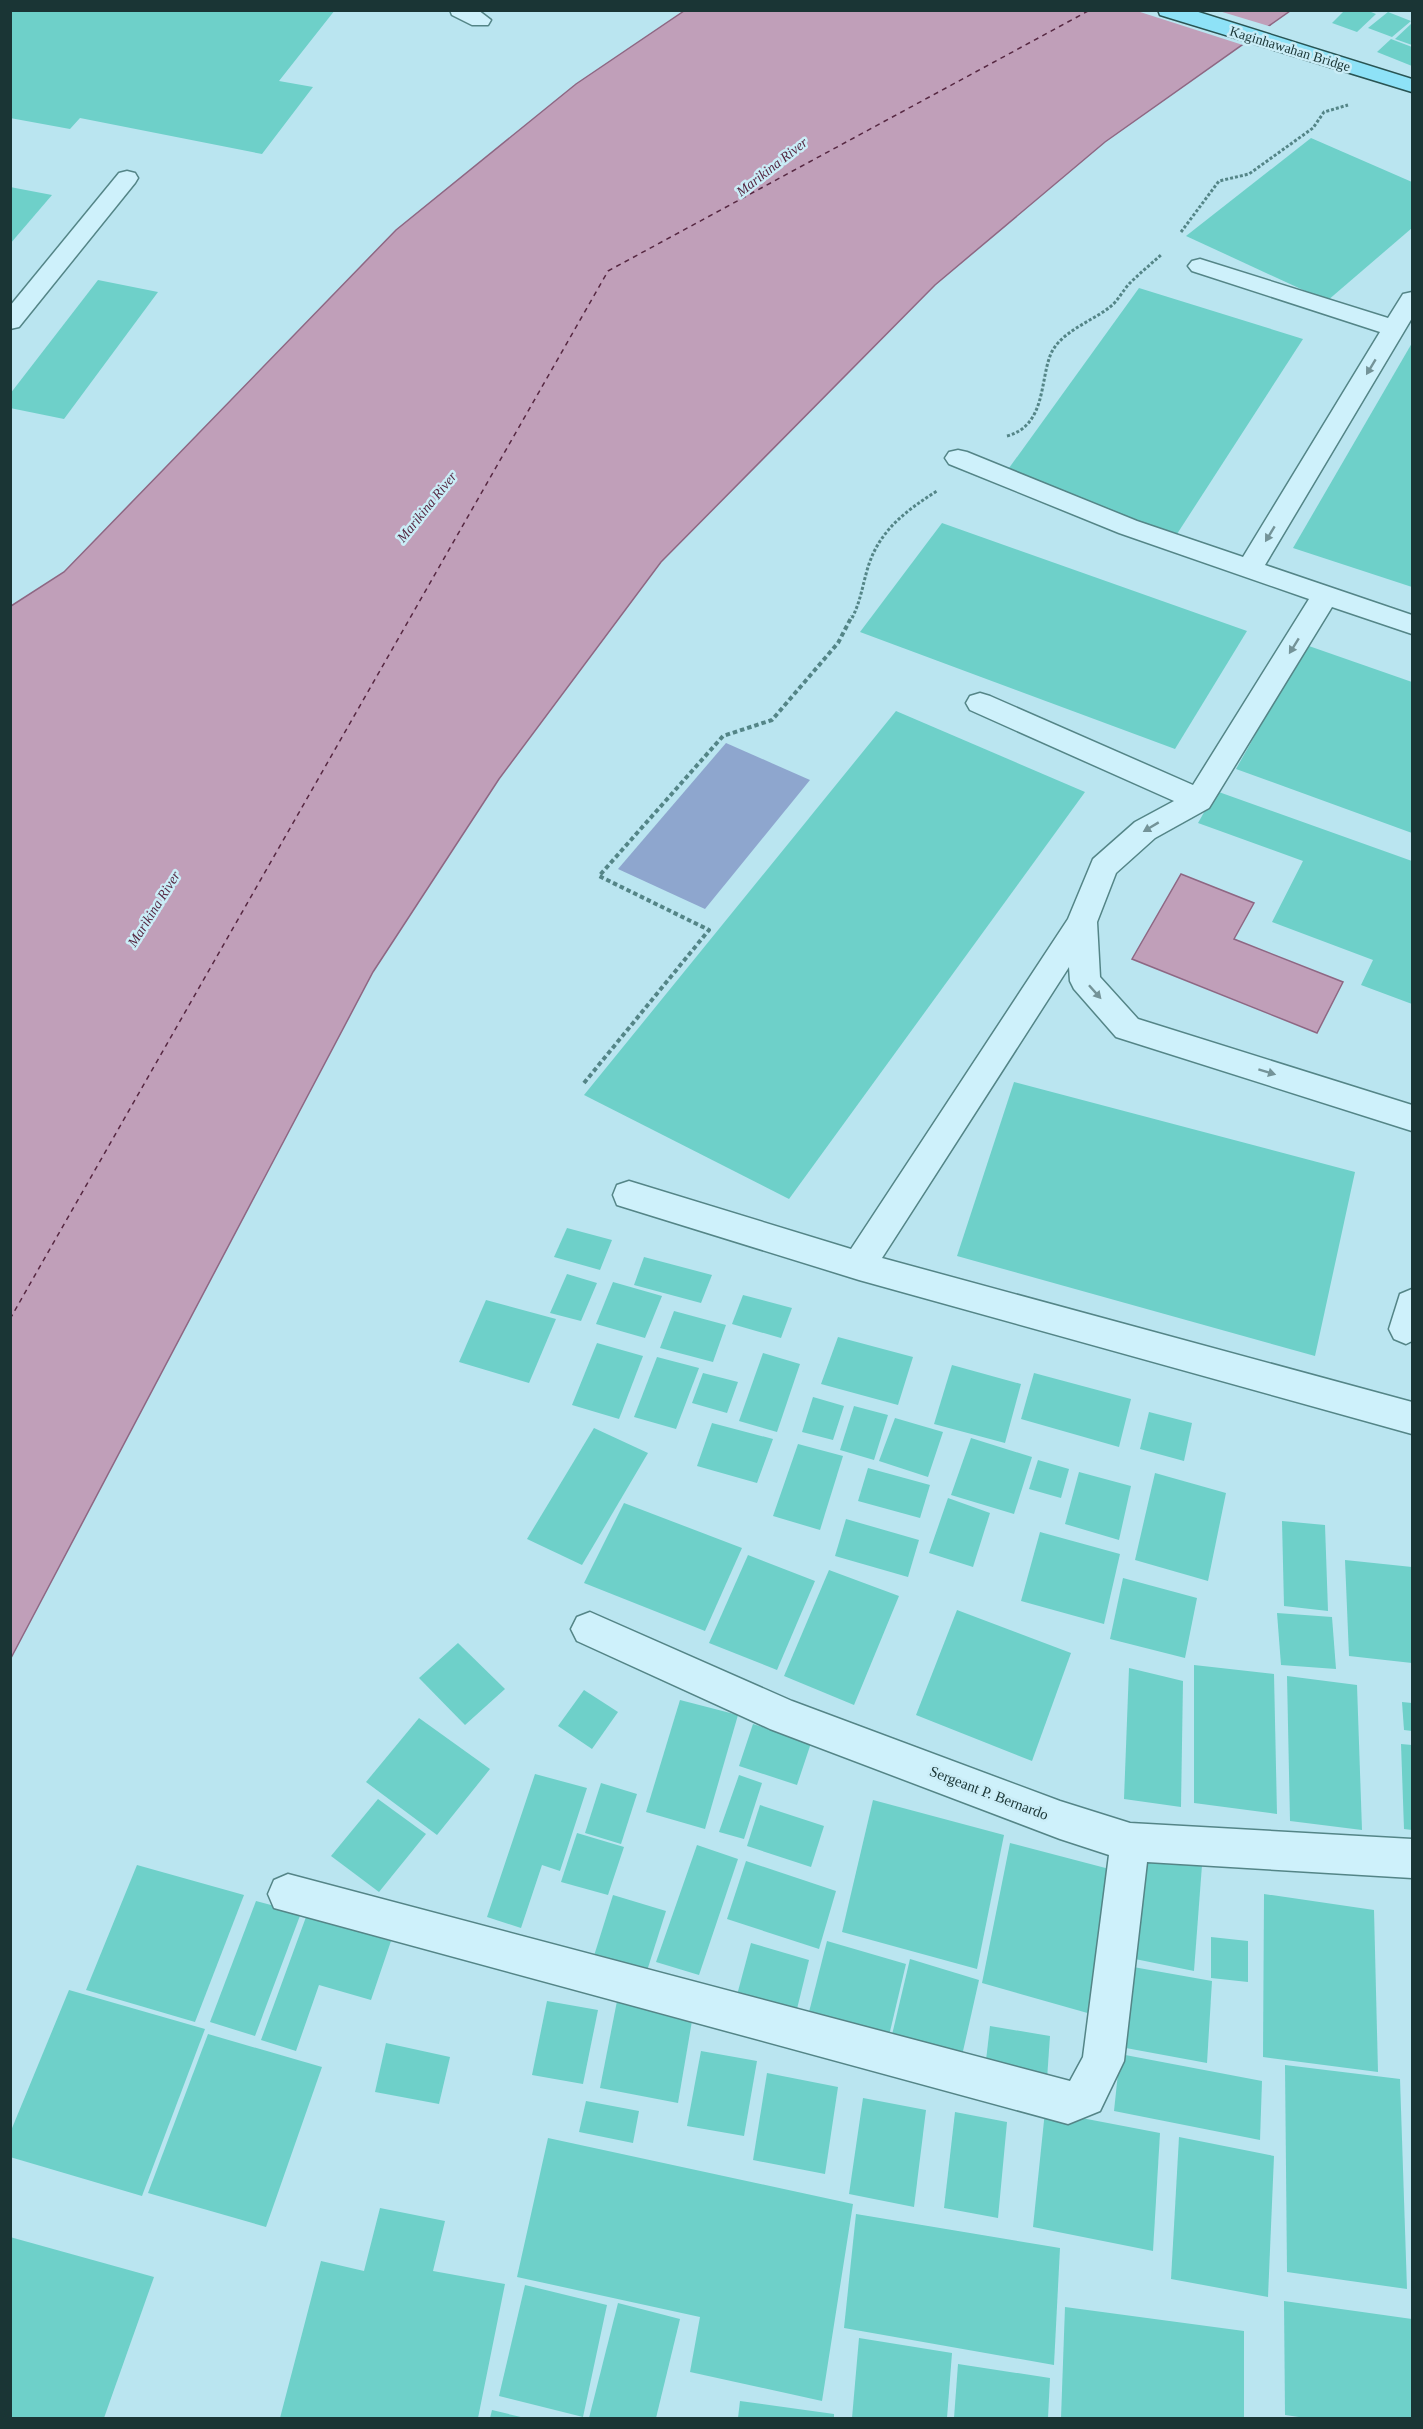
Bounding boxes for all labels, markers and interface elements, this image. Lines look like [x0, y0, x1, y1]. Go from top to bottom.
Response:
street label: Kaginhawahan Bridge [1228, 23, 1352, 75]
water label: Marikina River [733, 134, 811, 200]
one-way arrow [1366, 359, 1377, 375]
water label: Marikina River [394, 468, 460, 546]
one-way arrow [1265, 526, 1276, 542]
one-way arrow [1289, 638, 1300, 654]
one-way arrow [1143, 822, 1159, 833]
water label: Marikina River [124, 868, 183, 950]
one-way arrow [1088, 984, 1101, 1000]
one-way arrow [1258, 1068, 1276, 1077]
street label: Sergeant P. Bernardo [927, 1763, 1051, 1823]

